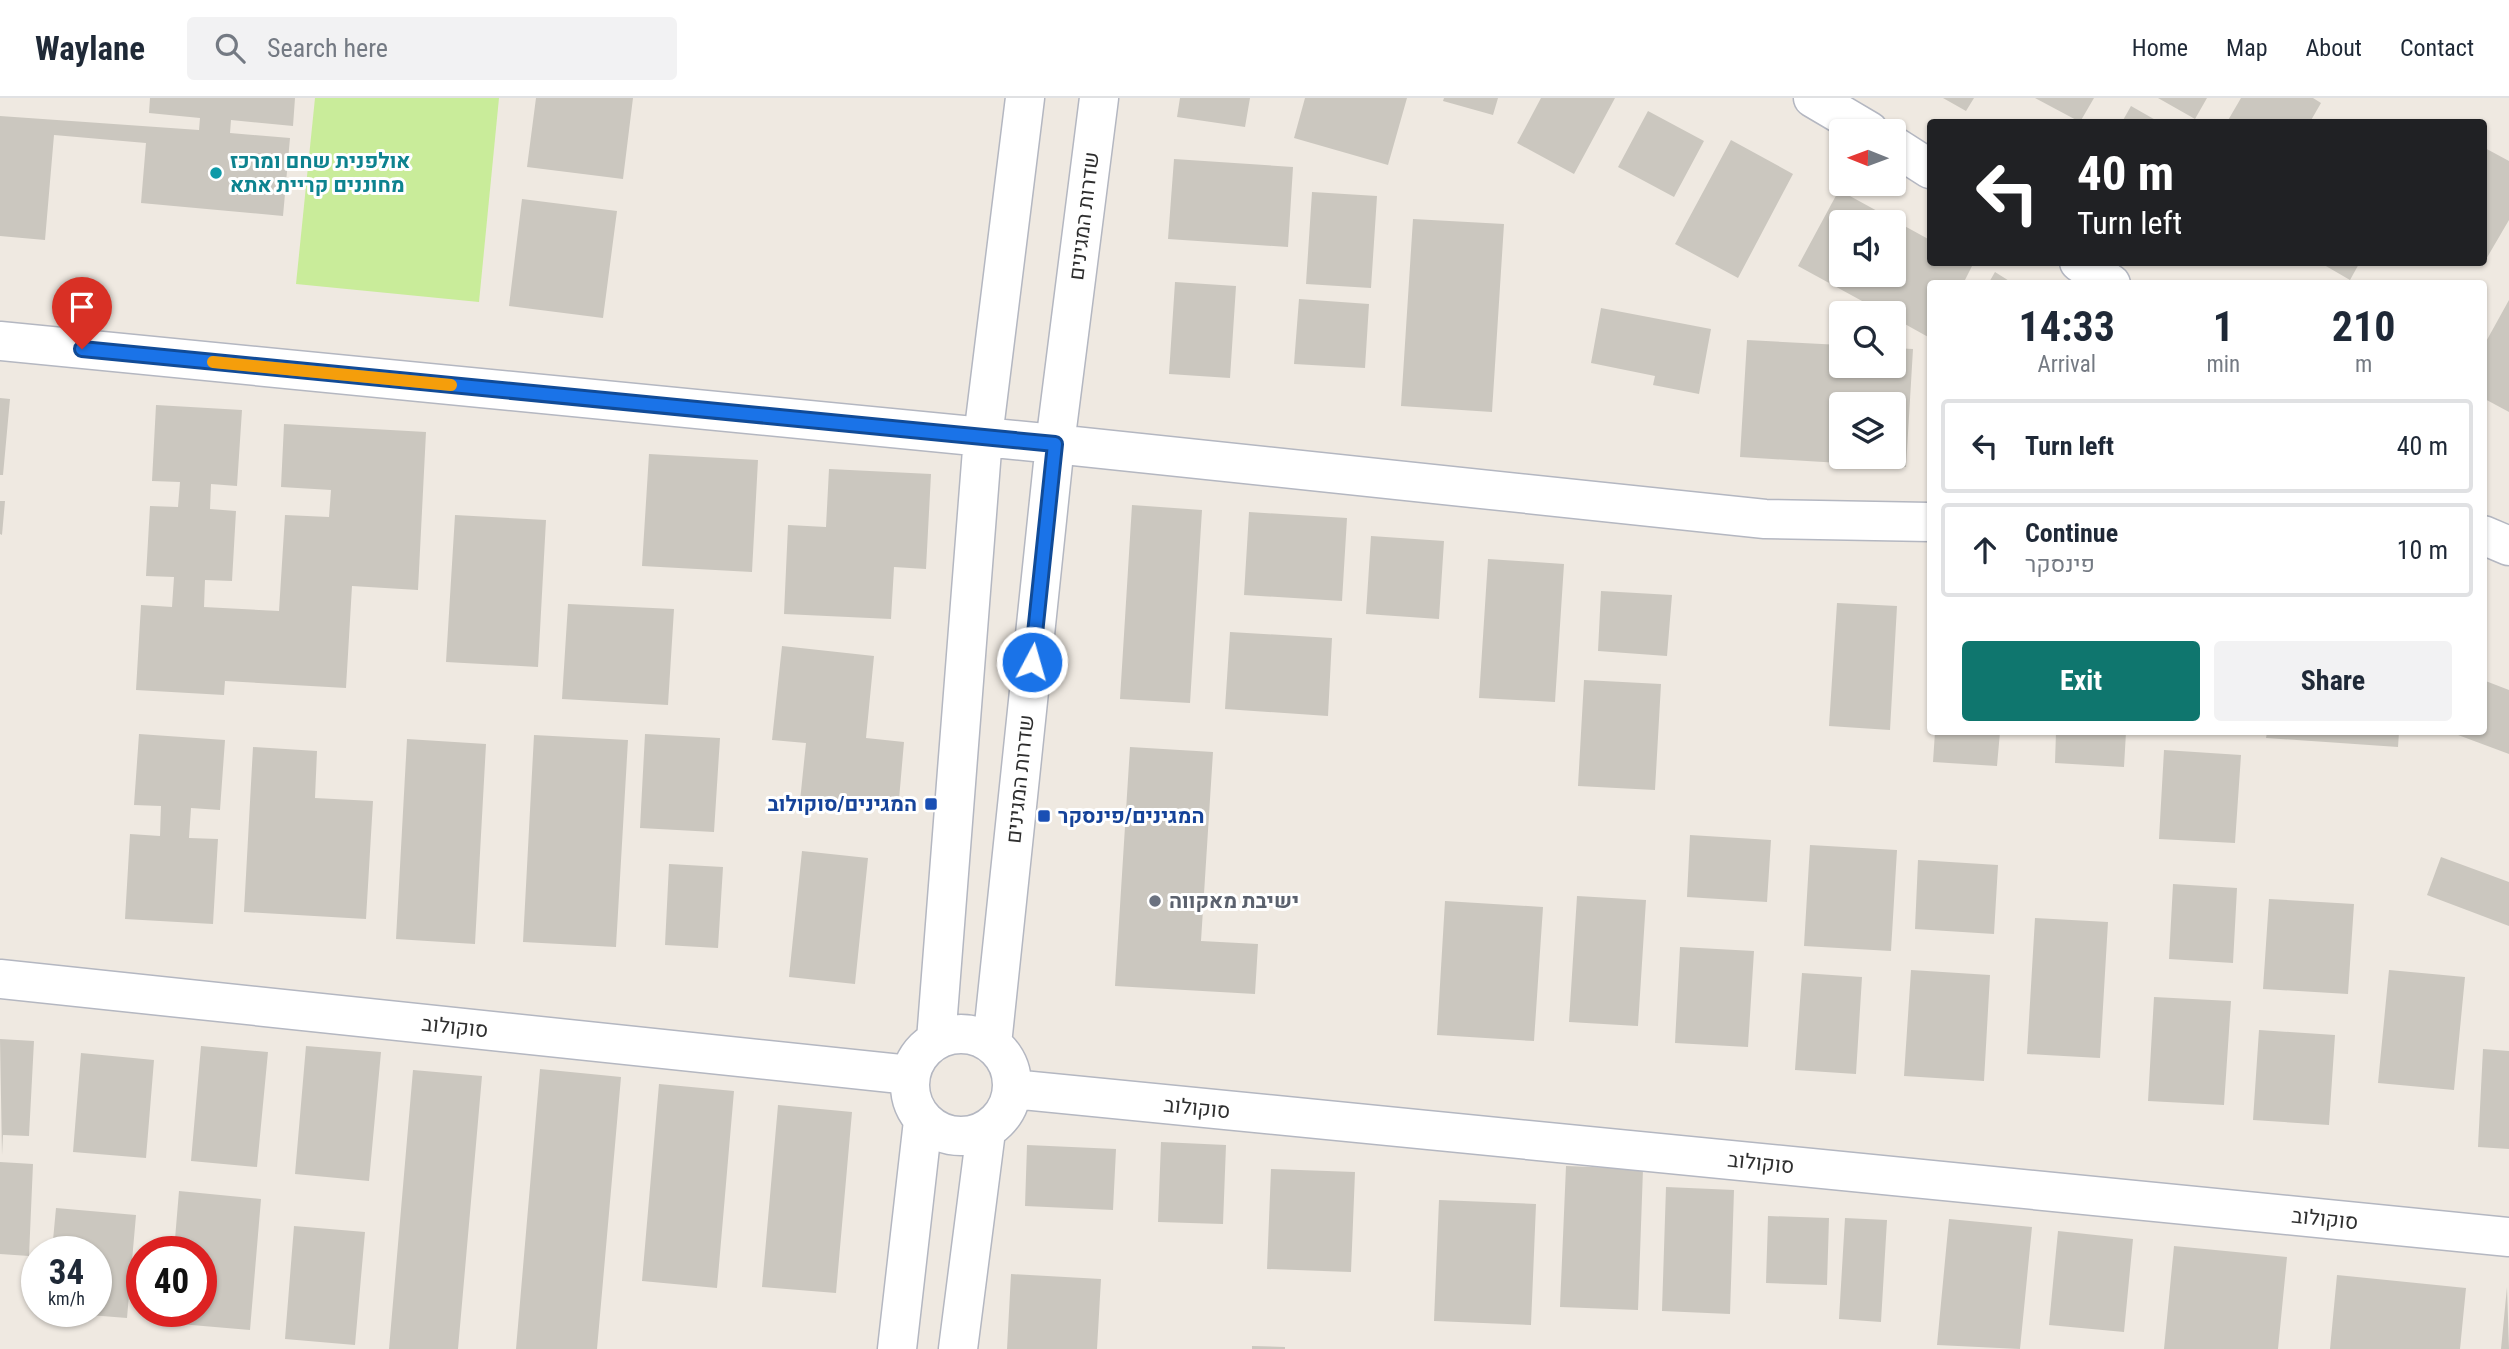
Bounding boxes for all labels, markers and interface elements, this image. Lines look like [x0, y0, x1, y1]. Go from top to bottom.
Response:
search box [187, 17, 677, 80]
text: Waylane [35, 29, 145, 68]
icon: search [211, 29, 249, 67]
text: Search here [267, 33, 388, 63]
text: Home [2132, 34, 2188, 62]
text: Map [2226, 34, 2268, 62]
text: About [2306, 34, 2362, 62]
text: Contact [2400, 34, 2474, 62]
north arrow [1829, 119, 1906, 196]
map controls [1829, 119, 1906, 469]
text: 40 m [2077, 145, 2174, 202]
icon: left [1962, 147, 2053, 238]
place label: אולפנית שחם ומרכז מחוננים קריית אתא [230, 149, 410, 197]
street label: שדרות המגינים [1064, 150, 1104, 282]
marker: אולפנית שחם ומרכז מחוננים קריית אתא [208, 165, 224, 181]
text: Turn left [2077, 204, 2182, 242]
button: sound [1829, 210, 1906, 287]
pin [52, 277, 112, 349]
icon: arrive [63, 288, 101, 326]
button: search [1829, 301, 1906, 378]
text: 14:33 [2019, 302, 2115, 351]
text: 1 [2213, 302, 2234, 351]
text: 210 [2332, 302, 2395, 351]
text: Arrival [2037, 351, 2096, 378]
text: min [2206, 351, 2240, 378]
text: m [2355, 351, 2372, 378]
button: layers [1829, 392, 1906, 469]
icon: left [1966, 427, 2004, 465]
text: Turn left [2025, 431, 2114, 461]
text: 40 m [2397, 431, 2448, 461]
text: Continue [2025, 518, 2118, 548]
icon: ahead [1966, 531, 2004, 569]
text: 10 m [2397, 535, 2448, 565]
text: פינסקר [2025, 551, 2095, 578]
position arrow [995, 625, 1069, 699]
button: Exit [1962, 641, 2200, 721]
button: Share [2214, 641, 2452, 721]
street label: שדרות המגינים [1001, 713, 1039, 845]
place label: המגינים/סוקולוב [767, 792, 917, 816]
marker: המגינים/סוקולוב [923, 796, 939, 812]
place label: המגינים/פינסקר [1058, 804, 1204, 828]
marker: המגינים/פינסקר [1036, 808, 1052, 824]
place label: ישיבת מאקווה [1169, 889, 1299, 913]
marker: ישיבת מאקווה [1147, 893, 1163, 909]
street label: סוקולוב [420, 1012, 490, 1042]
street label: סוקולוב [1162, 1093, 1232, 1123]
street label: סוקולוב [1726, 1148, 1796, 1178]
street label: סוקולוב [2290, 1204, 2360, 1234]
speed limit sign: 40 [126, 1236, 217, 1327]
text: 34 [49, 1252, 84, 1293]
text: km/h [48, 1288, 85, 1309]

